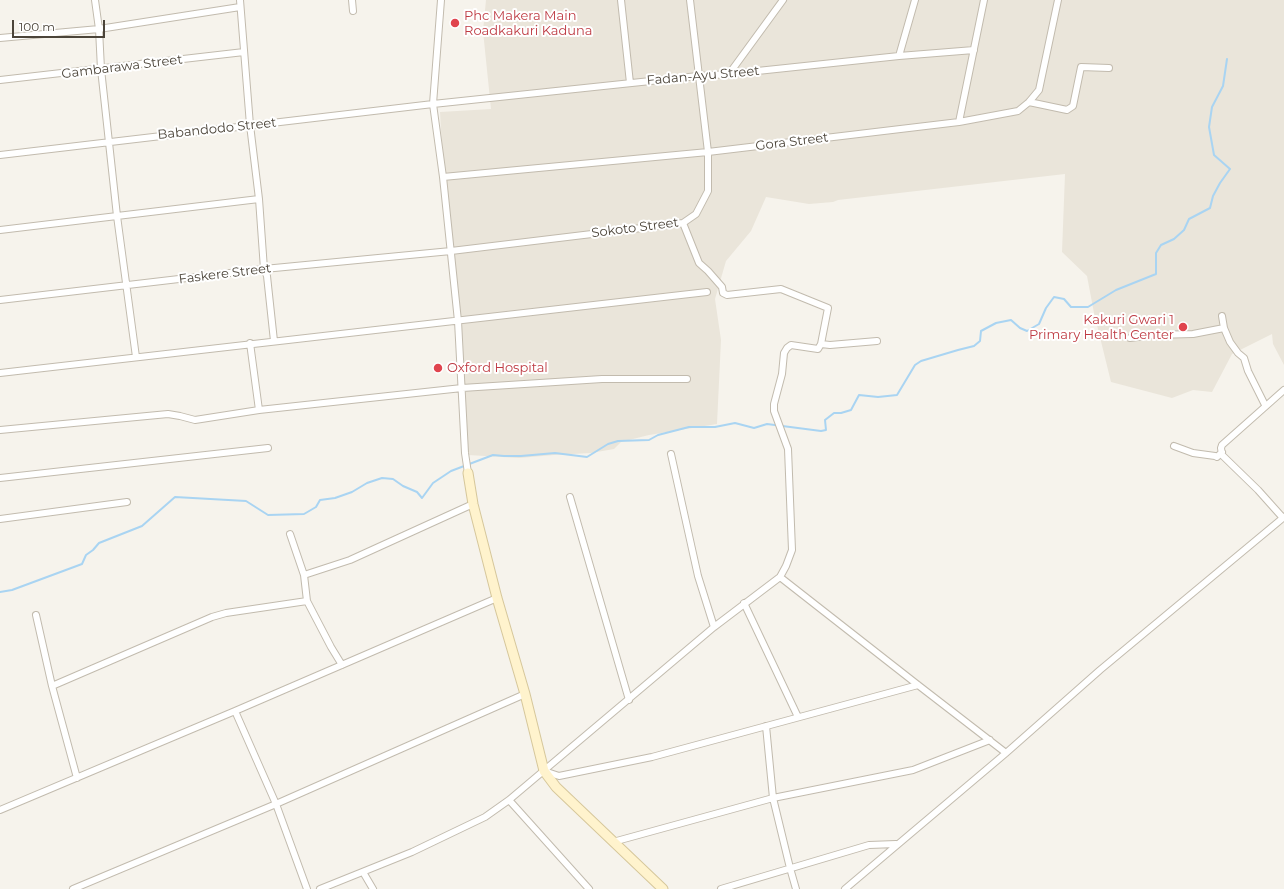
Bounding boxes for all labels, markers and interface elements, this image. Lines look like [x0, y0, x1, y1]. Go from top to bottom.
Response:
place label: Phc Makera Main Roadkakuri Kaduna [464, 8, 592, 39]
scale bar [14, 12, 107, 38]
marker: Phc Makera Main Roadkakuri Kaduna [449, 17, 461, 29]
text: 100 m [19, 19, 55, 34]
street label: Gambarawa Street [61, 52, 183, 82]
street label: Fadan-Ayu Street [646, 63, 760, 89]
street label: Babandodo Street [157, 115, 277, 143]
street label: Gora Street [755, 130, 829, 154]
street label: Sokoto Street [591, 215, 679, 241]
street label: Faskere Street [178, 261, 272, 287]
place label: Kakuri Gwari 1 Primary Health Center [1029, 312, 1174, 343]
marker: Kakuri Gwari 1 Primary Health Center [1177, 321, 1189, 333]
place label: Oxford Hospital [447, 360, 548, 376]
marker: Oxford Hospital [432, 362, 444, 374]

